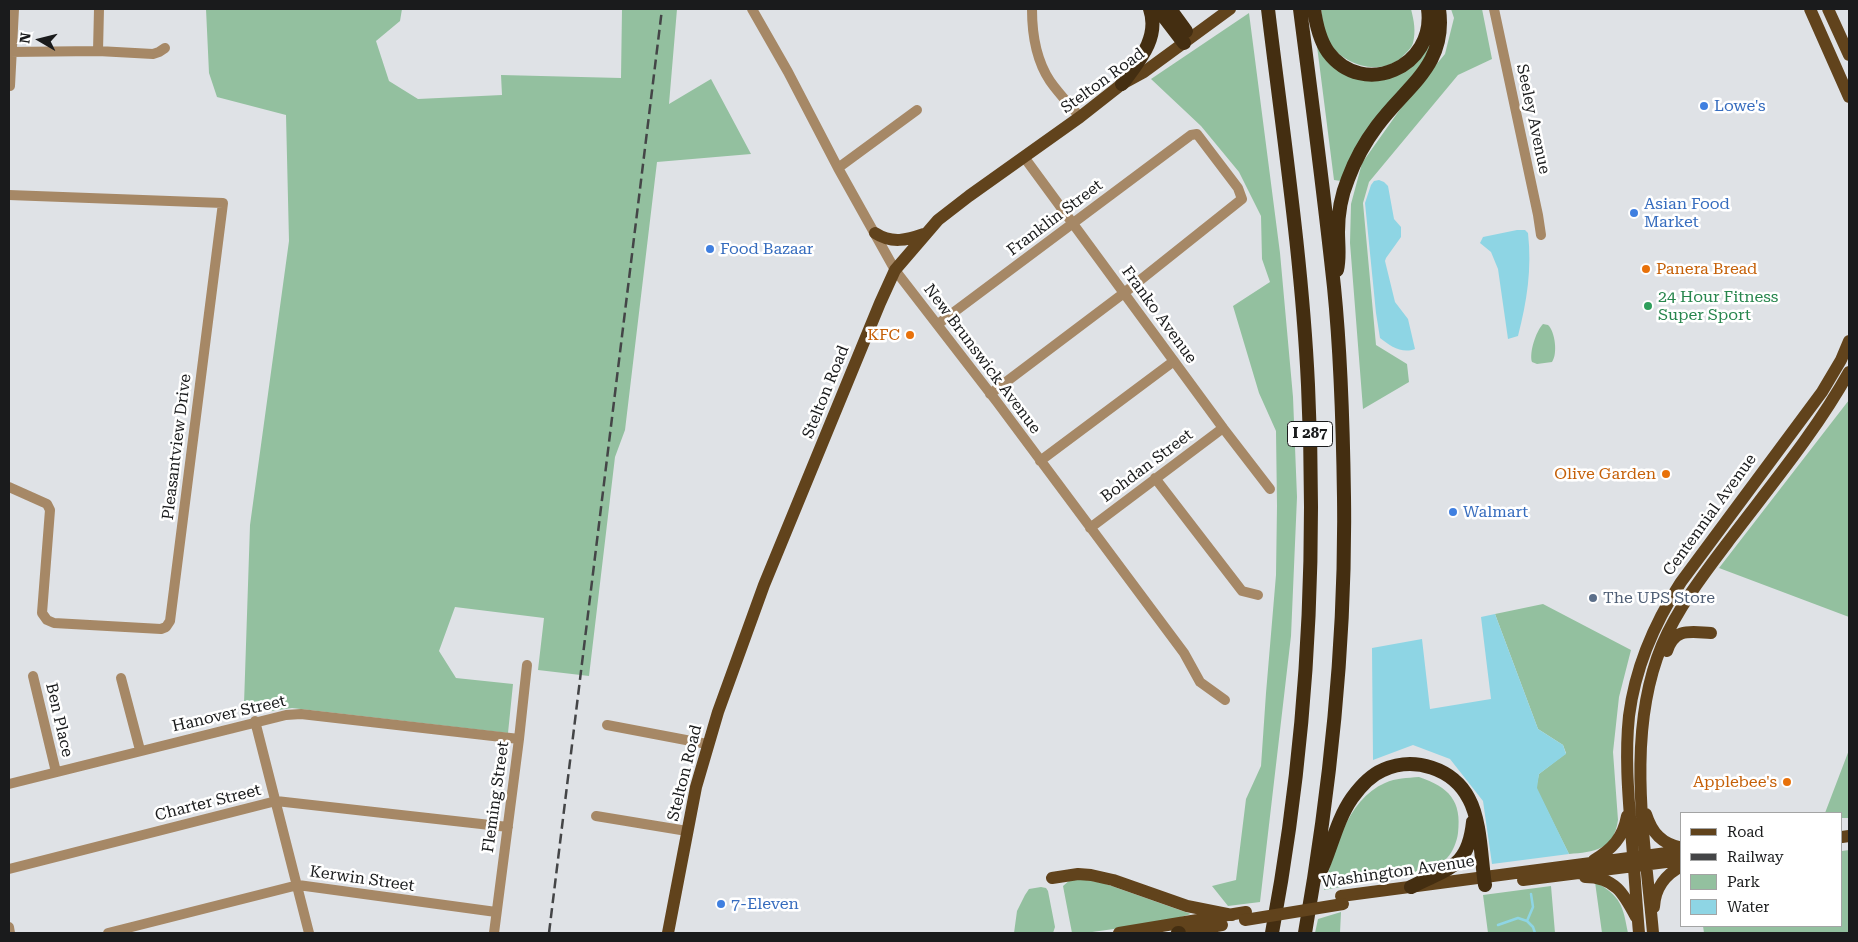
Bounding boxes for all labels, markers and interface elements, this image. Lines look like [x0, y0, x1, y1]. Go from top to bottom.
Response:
north arrow [15, 15, 65, 65]
text: N [16, 31, 34, 44]
street label: Stelton Road [1057, 44, 1149, 118]
street label: Seeley Avenue [1512, 62, 1554, 176]
place label: Lowe's [1714, 96, 1766, 116]
marker: Lowe's [1698, 100, 1710, 112]
street label: Franklin Street [1003, 176, 1107, 260]
place label: Asian Food Market [1644, 194, 1730, 232]
marker: Asian Food Market [1628, 207, 1640, 219]
place label: Food Bazaar [720, 239, 813, 259]
marker: Food Bazaar [704, 243, 716, 255]
place label: Panera Bread [1656, 259, 1757, 279]
street label: Franko Avenue [1117, 263, 1201, 367]
marker: Panera Bread [1640, 263, 1652, 275]
street label: New Brunswick Avenue [919, 280, 1045, 438]
place label: 24 Hour Fitness Super Sport [1658, 287, 1778, 325]
marker: 24 Hour Fitness Super Sport [1642, 300, 1654, 312]
place label: KFC [867, 325, 900, 345]
marker: KFC [904, 329, 916, 341]
street label: Stelton Road [799, 343, 853, 441]
street label: Pleasantview Drive [159, 373, 195, 521]
road number: I 287 [1288, 422, 1332, 446]
street label: Bohdan Street [1097, 425, 1197, 507]
street label: Centennial Avenue [1659, 450, 1761, 580]
place label: Olive Garden [1554, 464, 1656, 484]
marker: Olive Garden [1660, 468, 1672, 480]
place label: Walmart [1463, 502, 1528, 522]
marker: Walmart [1447, 506, 1459, 518]
place label: The UPS Store [1603, 588, 1715, 608]
marker: The UPS Store [1587, 592, 1599, 604]
street label: Ben Place [41, 681, 77, 759]
street label: Hanover Street [170, 692, 288, 736]
street label: Stelton Road [664, 723, 706, 823]
street label: Fleming Street [479, 740, 513, 854]
place label: Applebee's [1693, 772, 1777, 792]
marker: Applebee's [1781, 776, 1793, 788]
street label: Charter Street [153, 781, 263, 825]
legend [1680, 812, 1843, 927]
text: Road [1727, 823, 1764, 841]
text: Railway [1727, 848, 1784, 866]
street label: Washington Avenue [1320, 852, 1476, 892]
street label: Kerwin Street [308, 862, 416, 896]
text: Park [1727, 873, 1760, 891]
place label: 7-Eleven [731, 894, 799, 914]
marker: 7-Eleven [715, 898, 727, 910]
text: Water [1727, 898, 1769, 916]

